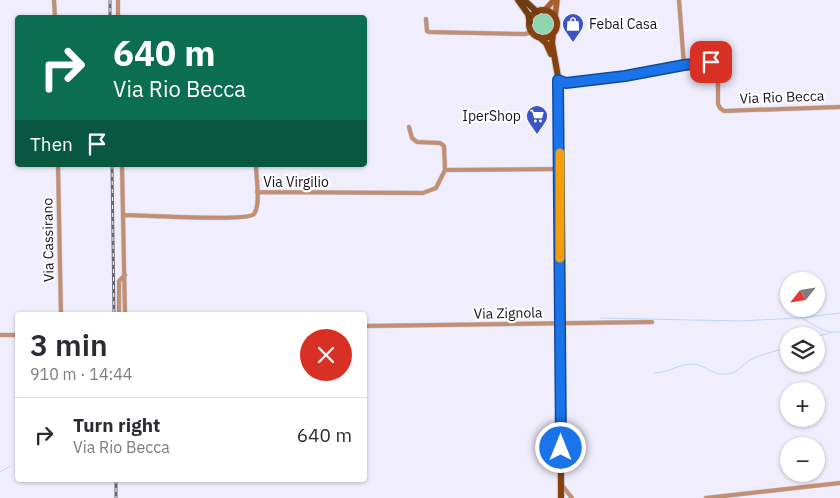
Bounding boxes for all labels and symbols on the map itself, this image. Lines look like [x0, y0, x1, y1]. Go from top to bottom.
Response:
shop icon: Febal Casa [561, 12, 585, 43]
place label: Febal Casa [589, 15, 658, 33]
pin [690, 41, 732, 83]
street label: Via Rio Becca [739, 87, 825, 107]
supermarket icon: IperShop [525, 104, 549, 135]
place label: IperShop [462, 107, 521, 125]
street label: Via Virgilio [263, 173, 329, 191]
street label: Via Cassirano [38, 198, 58, 282]
north arrow [780, 272, 825, 318]
street label: Via Zignola [473, 303, 543, 323]
position arrow [534, 421, 586, 473]

